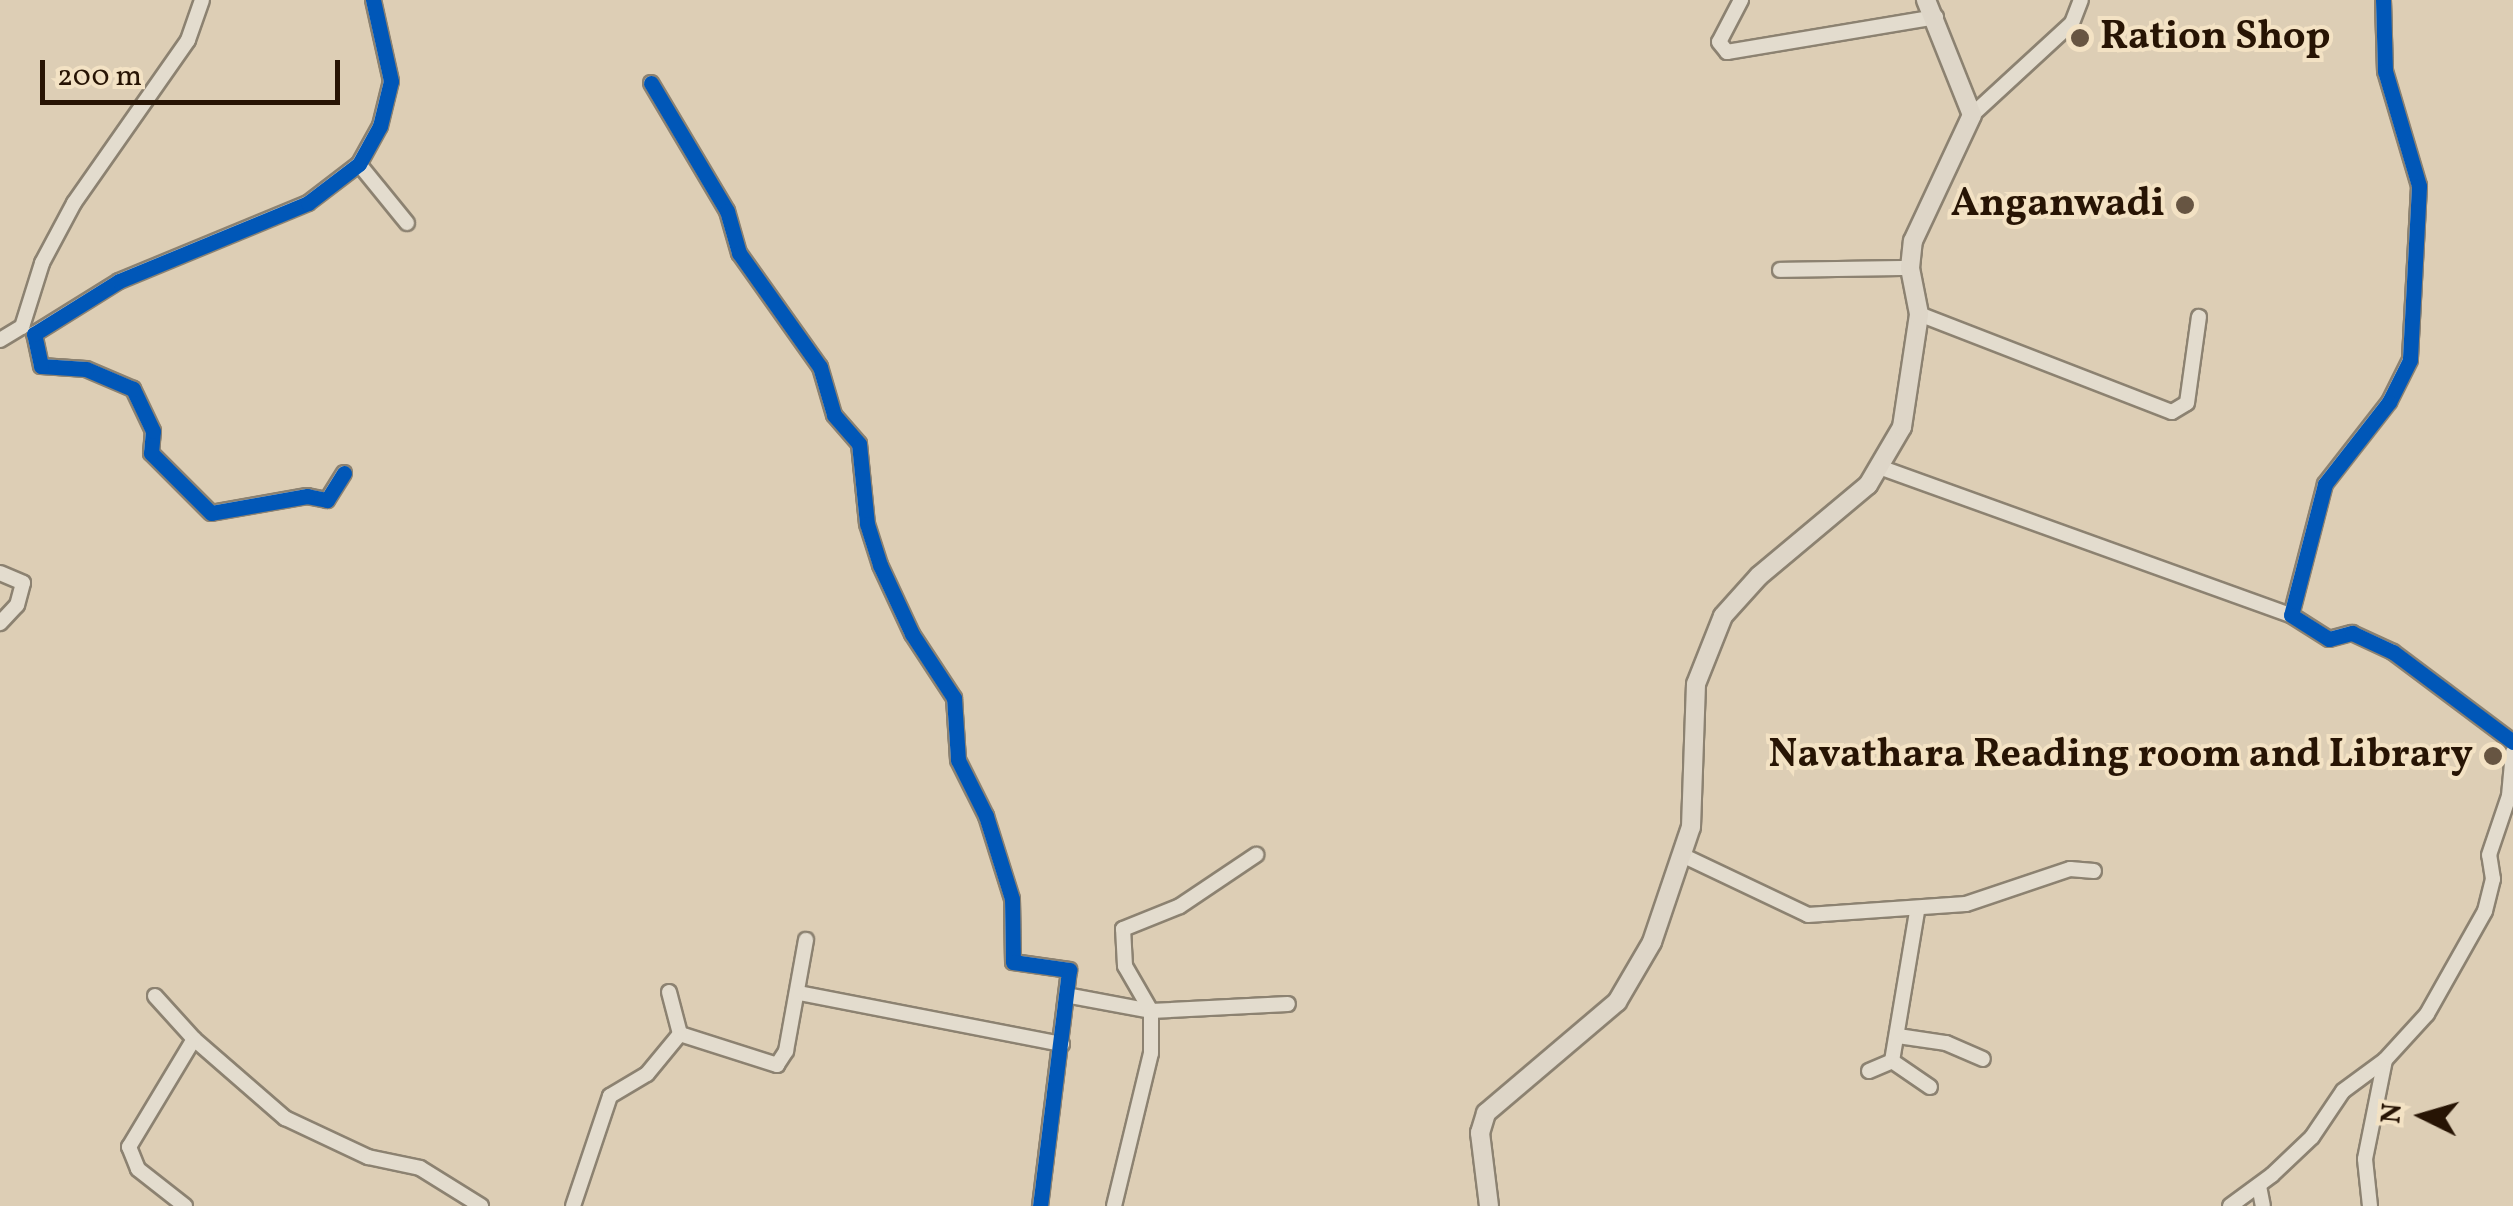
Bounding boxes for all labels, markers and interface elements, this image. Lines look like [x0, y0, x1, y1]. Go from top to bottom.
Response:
place label: Ration Shop [2100, 14, 2330, 62]
marker: Ration Shop [2069, 27, 2091, 49]
scale bar [45, 40, 345, 102]
text: 200 m [57, 56, 142, 98]
place label: Anganwadi [1951, 181, 2165, 229]
marker: Anganwadi [2174, 194, 2196, 216]
place label: Navathara Reading room and Library [1769, 732, 2473, 780]
marker: Navathara Reading room and Library [2482, 745, 2504, 767]
north arrow [2373, 1066, 2473, 1166]
text: N [2372, 1102, 2413, 1125]

